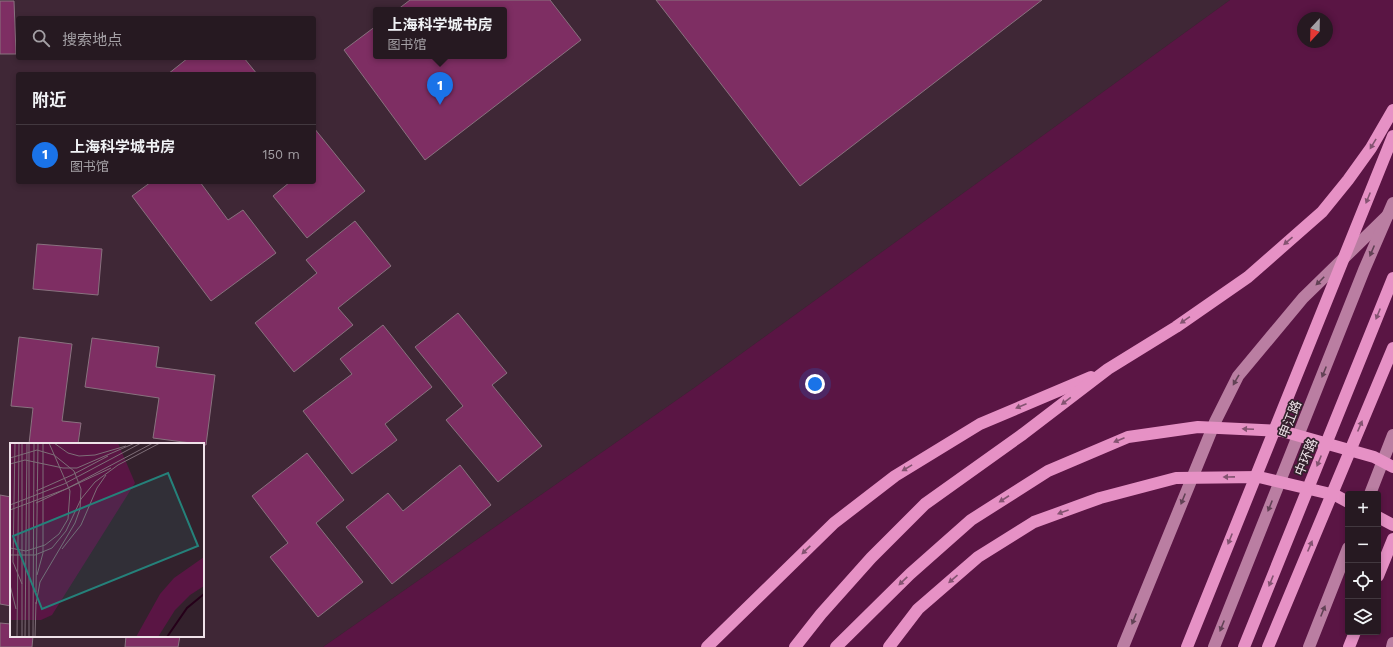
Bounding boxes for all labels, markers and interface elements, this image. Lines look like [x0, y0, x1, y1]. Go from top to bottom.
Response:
popup [373, 7, 507, 59]
north arrow [1297, 12, 1333, 48]
search box [16, 16, 316, 60]
text: 上海科学城书房 [387, 16, 493, 34]
icon: search [30, 27, 52, 49]
text: 搜索地点 [62, 31, 122, 49]
text: 图书馆 [387, 37, 427, 52]
pin: 1 [427, 72, 453, 105]
text: 附近 [32, 90, 66, 110]
text: 上海科学城书房 [70, 138, 175, 156]
one-way arrow [1369, 139, 1377, 149]
text: 1 [42, 147, 48, 162]
text: 150 m [262, 147, 300, 162]
text: 图书馆 [70, 159, 109, 174]
one-way arrow [1364, 193, 1370, 205]
one-way arrow [1283, 237, 1294, 246]
one-way arrow [1369, 246, 1375, 257]
one-way arrow [1315, 276, 1325, 286]
one-way arrow [1375, 309, 1381, 321]
one-way arrow [1180, 316, 1191, 324]
one-way arrow [1320, 366, 1326, 378]
your location [805, 374, 825, 394]
one-way arrow [1233, 374, 1240, 386]
one-way arrow [1061, 397, 1072, 405]
street label: 申江路 [1276, 398, 1304, 440]
one-way arrow [1015, 403, 1027, 410]
one-way arrow [1357, 421, 1363, 432]
one-way arrow [1242, 426, 1254, 433]
street label: 中环路 [1292, 436, 1320, 478]
one-way arrow [1114, 437, 1125, 443]
inset map [10, 443, 204, 637]
one-way arrow [1316, 455, 1322, 467]
one-way arrow [901, 465, 913, 472]
one-way arrow [1223, 474, 1235, 481]
map controls [1345, 491, 1381, 635]
button: + [1345, 491, 1381, 527]
one-way arrow [1180, 493, 1186, 505]
one-way arrow [999, 495, 1009, 503]
one-way arrow [1267, 500, 1273, 512]
one-way arrow [1057, 509, 1069, 515]
button: − [1345, 527, 1381, 563]
one-way arrow [1227, 533, 1233, 545]
one-way arrow [1307, 541, 1313, 552]
one-way arrow [801, 545, 811, 555]
button: locate [1345, 563, 1381, 599]
one-way arrow [948, 574, 958, 583]
one-way arrow [899, 576, 908, 585]
one-way arrow [1267, 576, 1273, 588]
button: layers [1345, 599, 1381, 635]
one-way arrow [1320, 605, 1326, 616]
one-way arrow [1131, 614, 1137, 626]
one-way arrow [1219, 621, 1225, 632]

